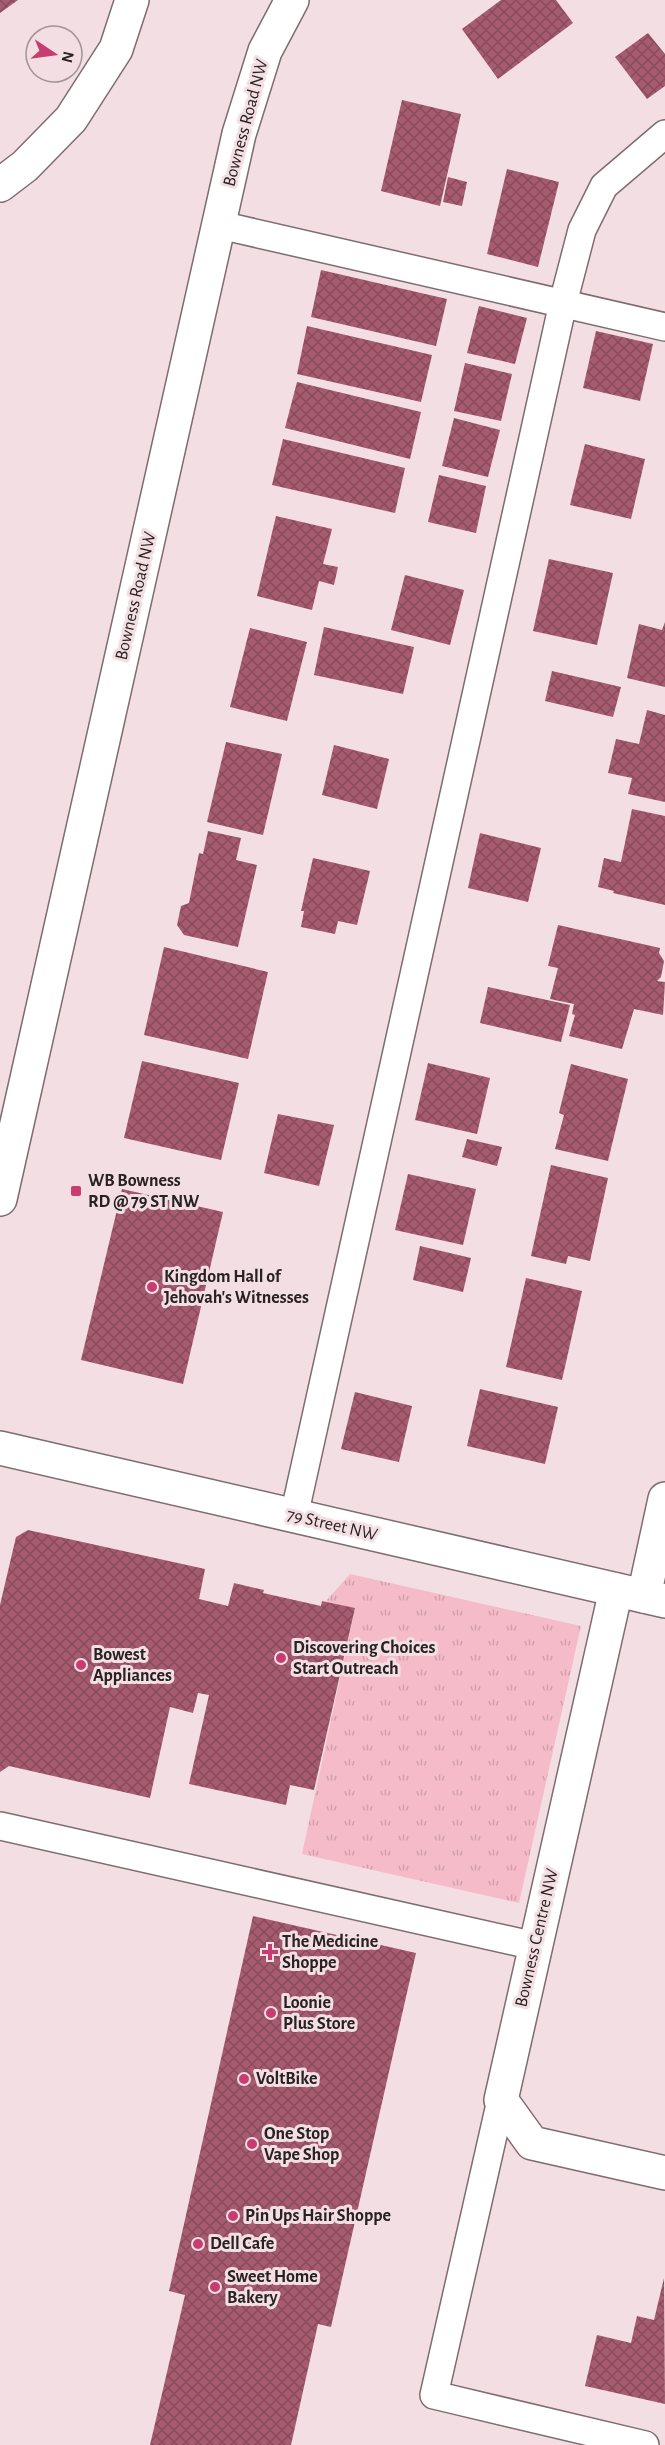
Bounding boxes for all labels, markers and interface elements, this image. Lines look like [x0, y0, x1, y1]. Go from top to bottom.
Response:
north arrow [24, 24, 84, 84]
text: N [59, 50, 77, 64]
street label: Bowness Road NW [220, 57, 272, 189]
street label: Bowness Road NW [113, 530, 159, 662]
place label: WB Bowness RD @ 79 ST NW [88, 1172, 200, 1211]
marker: WB Bowness RD @ 79 ST NW [69, 1184, 83, 1198]
place label: Kingdom Hall of Jehovah's Witnesses [164, 1268, 309, 1307]
marker: Kingdom Hall of Jehovah's Witnesses [145, 1280, 159, 1294]
street label: 79 Street NW [285, 1506, 379, 1544]
place label: Discovering Choices Start Outreach [293, 1639, 435, 1678]
place label: Bowest Appliances [93, 1646, 172, 1685]
marker: Discovering Choices Start Outreach [274, 1651, 288, 1665]
marker: Bowest Appliances [74, 1658, 88, 1672]
street label: Bowness Centre NW [512, 1867, 562, 2009]
place label: The Medicine Shoppe [282, 1933, 378, 1972]
marker: The Medicine Shoppe [263, 1945, 277, 1959]
place label: Loonie Plus Store [283, 1994, 355, 2033]
marker: Loonie Plus Store [264, 2006, 278, 2020]
place label: VoltBike [256, 2070, 317, 2088]
marker: VoltBike [237, 2072, 251, 2086]
place label: One Stop Vape Shop [264, 2125, 339, 2164]
marker: One Stop Vape Shop [245, 2137, 259, 2151]
place label: Pin Ups Hair Shoppe [245, 2207, 391, 2225]
marker: Pin Ups Hair Shoppe [226, 2209, 240, 2223]
place label: Dell Cafe [210, 2235, 274, 2253]
marker: Dell Cafe [191, 2237, 205, 2251]
place label: Sweet Home Bakery [227, 2268, 318, 2307]
marker: Sweet Home Bakery [208, 2280, 222, 2294]

